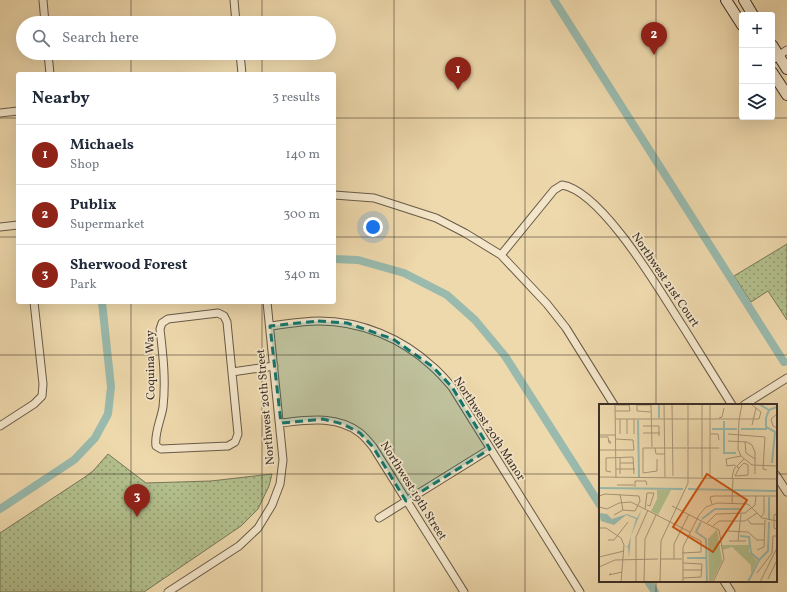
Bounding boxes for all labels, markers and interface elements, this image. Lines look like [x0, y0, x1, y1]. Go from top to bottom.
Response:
map controls [739, 12, 775, 120]
button: + [739, 12, 775, 48]
search box [16, 16, 336, 60]
pin: 2 [641, 22, 667, 55]
icon: search [30, 27, 52, 49]
text: Search here [62, 28, 139, 49]
button: − [739, 48, 775, 84]
pin: 1 [445, 57, 471, 90]
button: layers [739, 84, 775, 120]
text: Nearby [32, 87, 90, 110]
text: 3 results [272, 89, 320, 107]
text: Michaels [70, 135, 134, 156]
text: 1 [42, 146, 48, 164]
text: 140 m [286, 146, 320, 164]
text: Shop [70, 156, 99, 174]
text: Publix [70, 195, 117, 216]
text: 2 [42, 206, 48, 224]
text: 300 m [284, 206, 320, 224]
text: Supermarket [70, 216, 145, 234]
your location [363, 217, 383, 237]
street label: Northwest 21st Court [627, 230, 703, 330]
text: Sherwood Forest [70, 255, 187, 276]
text: 3 [42, 266, 48, 284]
text: 340 m [284, 266, 320, 284]
text: Park [70, 276, 97, 294]
street label: Coquina Way [142, 330, 160, 400]
street label: Northwest 20th Street [253, 348, 279, 466]
street label: Northwest 20th Manor [449, 374, 529, 484]
inset map [599, 404, 777, 582]
street label: Northwest 19th Street [376, 438, 450, 544]
pin: 3 [124, 484, 150, 517]

